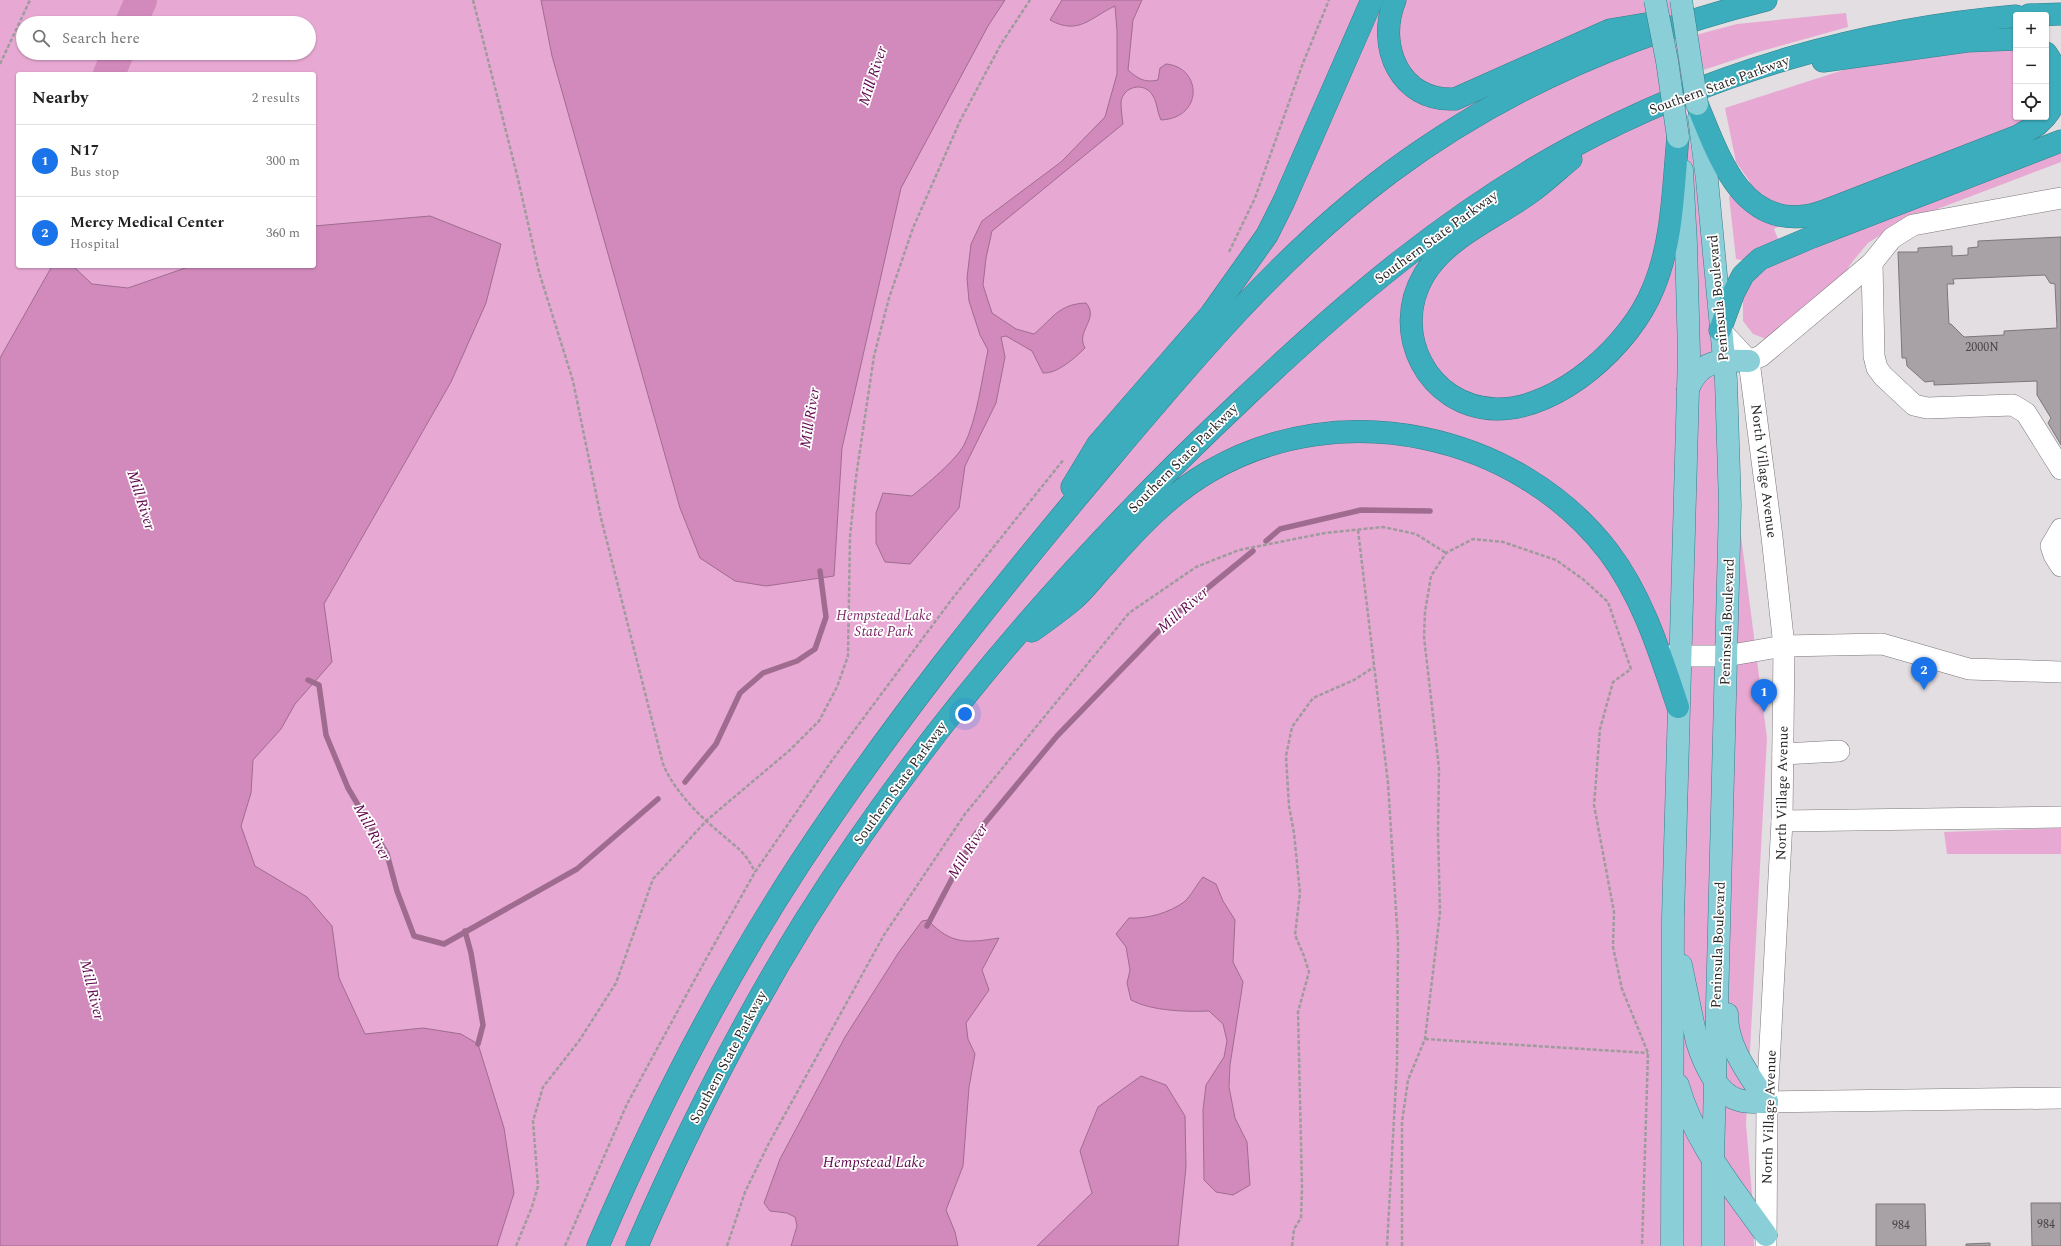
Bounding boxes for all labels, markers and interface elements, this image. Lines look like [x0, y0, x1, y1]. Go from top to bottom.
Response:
map controls [2013, 12, 2049, 120]
button: + [2013, 12, 2049, 48]
search box [16, 16, 316, 60]
icon: search [30, 27, 52, 49]
text: Search here [62, 27, 140, 50]
water label: Mill River [853, 42, 894, 109]
button: − [2013, 48, 2049, 84]
street label: Southern State Parkway [1646, 49, 1793, 120]
button: locate [2013, 84, 2049, 120]
text: Nearby [32, 85, 88, 111]
text: 2 results [252, 88, 300, 108]
text: N17 [70, 139, 99, 162]
text: 1 [41, 151, 49, 171]
text: 300 m [266, 151, 300, 171]
text: Bus stop [70, 162, 119, 182]
street label: Southern State Parkway [1370, 184, 1503, 289]
text: Mercy Medical Center [70, 211, 224, 234]
text: 2 [41, 223, 49, 243]
text: 360 m [266, 223, 300, 243]
text: Hospital [70, 234, 119, 254]
street label: Peninsula Boulevard [1702, 234, 1734, 362]
house number: 2000N [1965, 338, 1999, 357]
water label: Mill River [794, 385, 826, 450]
street label: Southern State Parkway [1123, 397, 1244, 518]
street label: North Village Avenue [1745, 403, 1783, 539]
water label: Mill River [121, 467, 162, 534]
street label: Peninsula Boulevard [1714, 558, 1740, 686]
water label: Mill River [1152, 581, 1214, 639]
park label: Hempstead Lake State Park [836, 605, 932, 642]
pin: 2 [1911, 657, 1937, 690]
pin: 1 [1751, 679, 1777, 712]
your location [955, 704, 975, 724]
street label: Southern State Parkway [848, 716, 953, 849]
street label: North Village Avenue [1770, 725, 1794, 861]
water label: Mill River [347, 799, 397, 865]
water label: Mill River [942, 818, 994, 883]
street label: Peninsula Boulevard [1705, 881, 1731, 1009]
water label: Mill River [73, 957, 111, 1023]
street label: Southern State Parkway [684, 986, 773, 1127]
street label: North Village Avenue [1756, 1049, 1782, 1185]
water label: Hempstead Lake [823, 1151, 926, 1174]
house number: 984 [2037, 1215, 2055, 1234]
house number: 984 [1892, 1216, 1910, 1235]

